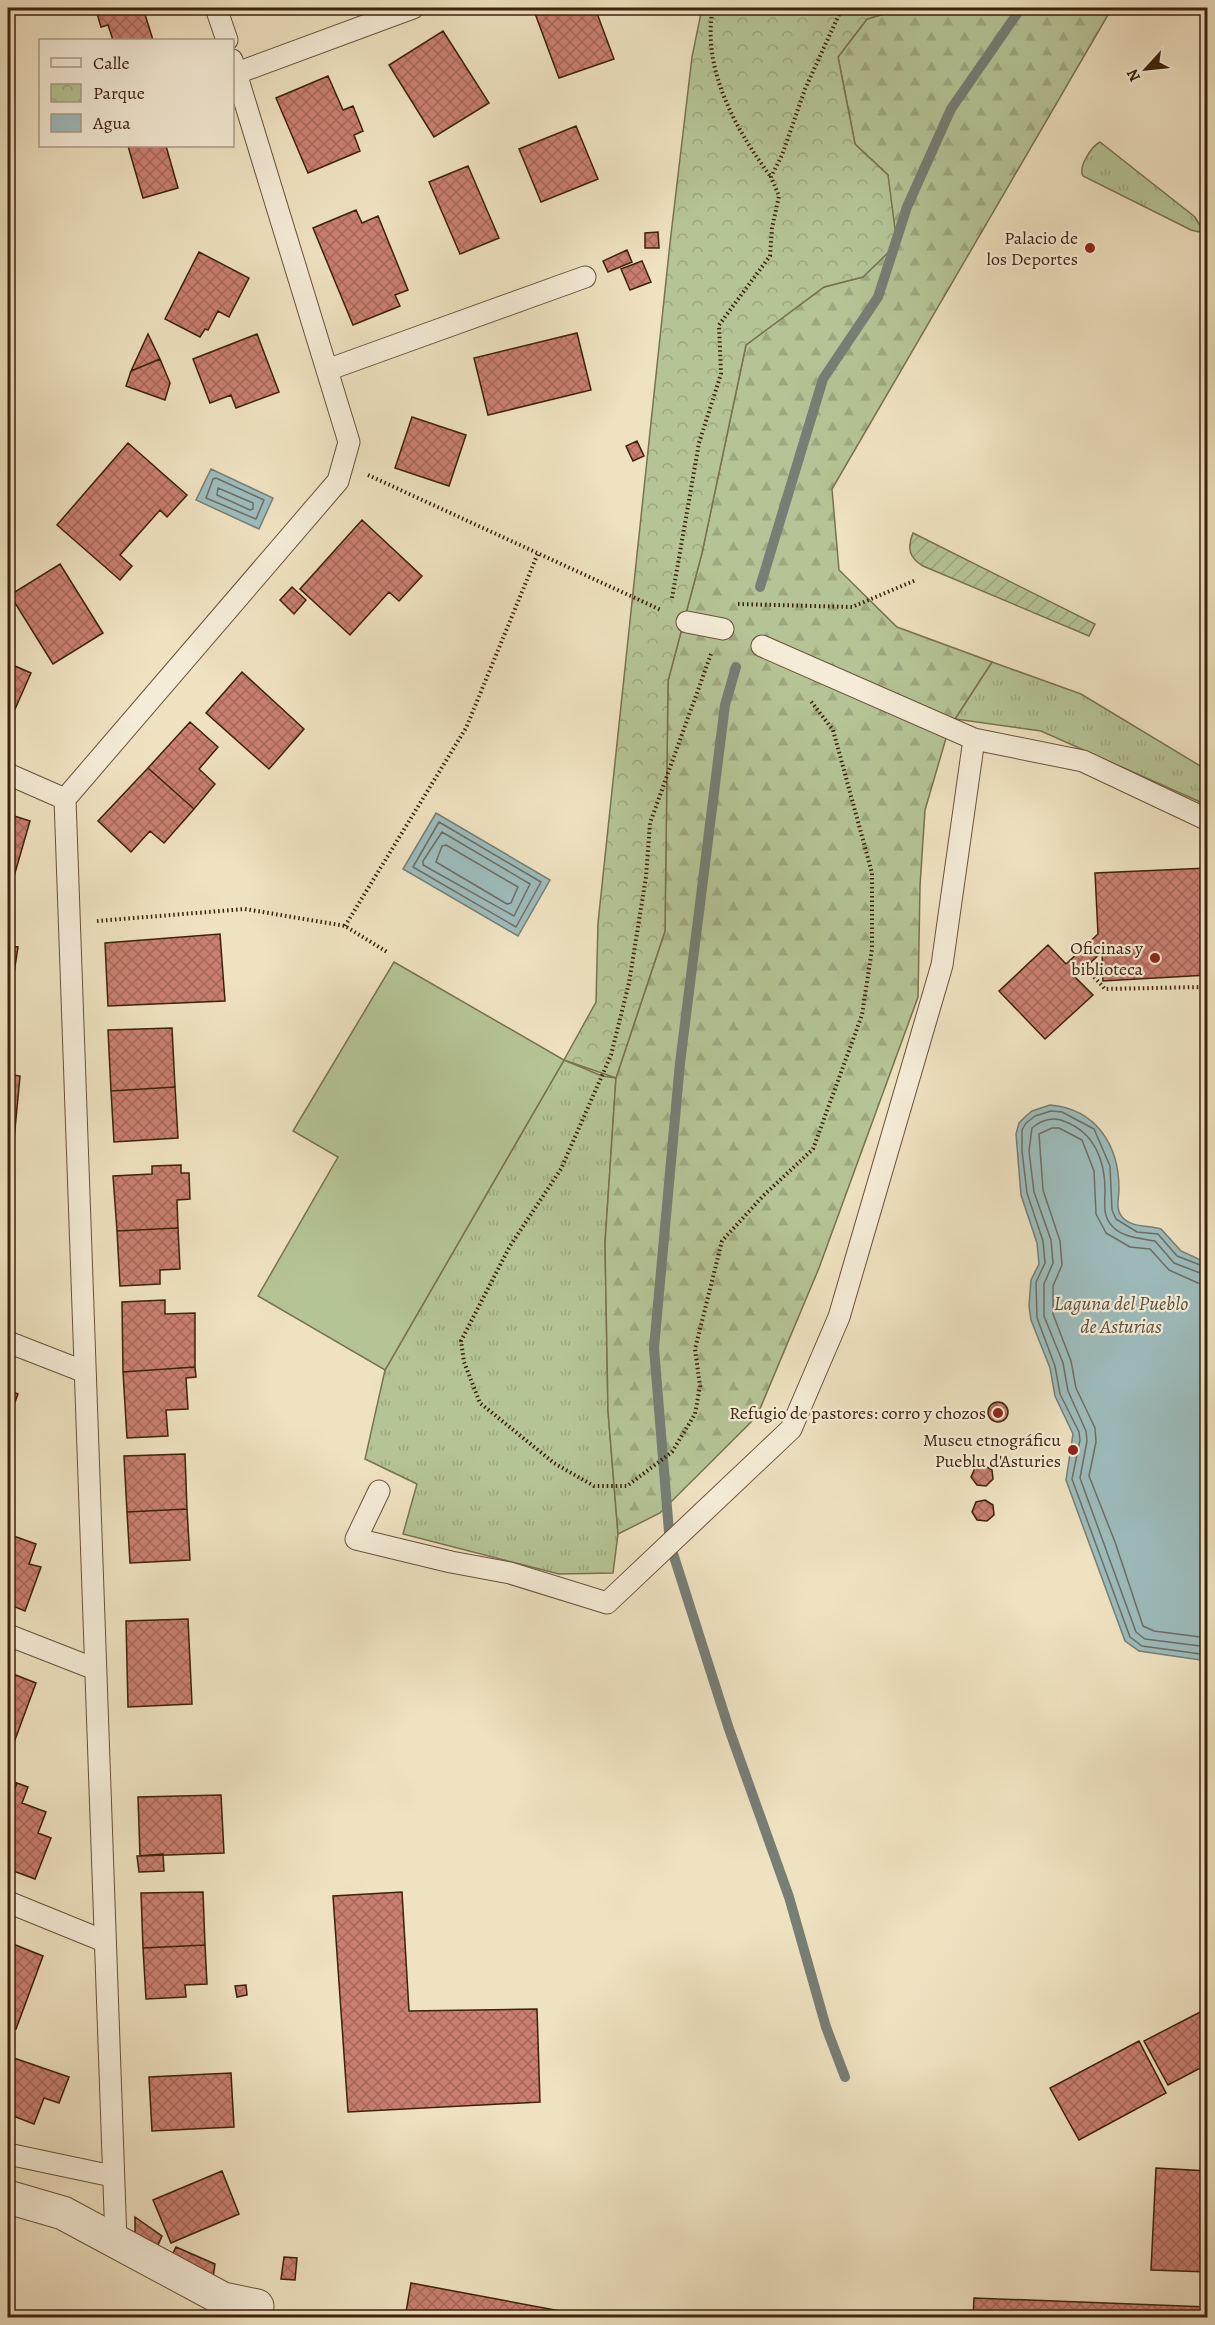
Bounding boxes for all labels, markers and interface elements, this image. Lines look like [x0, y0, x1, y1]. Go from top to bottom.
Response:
legend [39, 39, 234, 147]
north arrow [1116, 39, 1176, 99]
text: Calle [93, 51, 130, 75]
text: N [1121, 65, 1146, 86]
text: Parque [93, 81, 145, 105]
text: Agua [92, 111, 131, 135]
place label: Palacio de los Deportes [987, 226, 1078, 271]
marker: Palacio de los Deportes [1083, 241, 1097, 255]
place label: Oficinas y biblioteca [1070, 936, 1144, 981]
marker: Oficinas y biblioteca [1148, 951, 1162, 965]
water label: Laguna del Pueblo de Asturias [1054, 1290, 1188, 1340]
place label: Refugio de pastores: corro y chozos [729, 1401, 986, 1425]
marker: Refugio de pastores: corro y chozos [991, 1406, 1005, 1420]
place label: Museu etnográficu Pueblu d'Asturies [923, 1428, 1061, 1473]
marker: Museu etnográficu Pueblu d'Asturies [1066, 1443, 1080, 1457]

